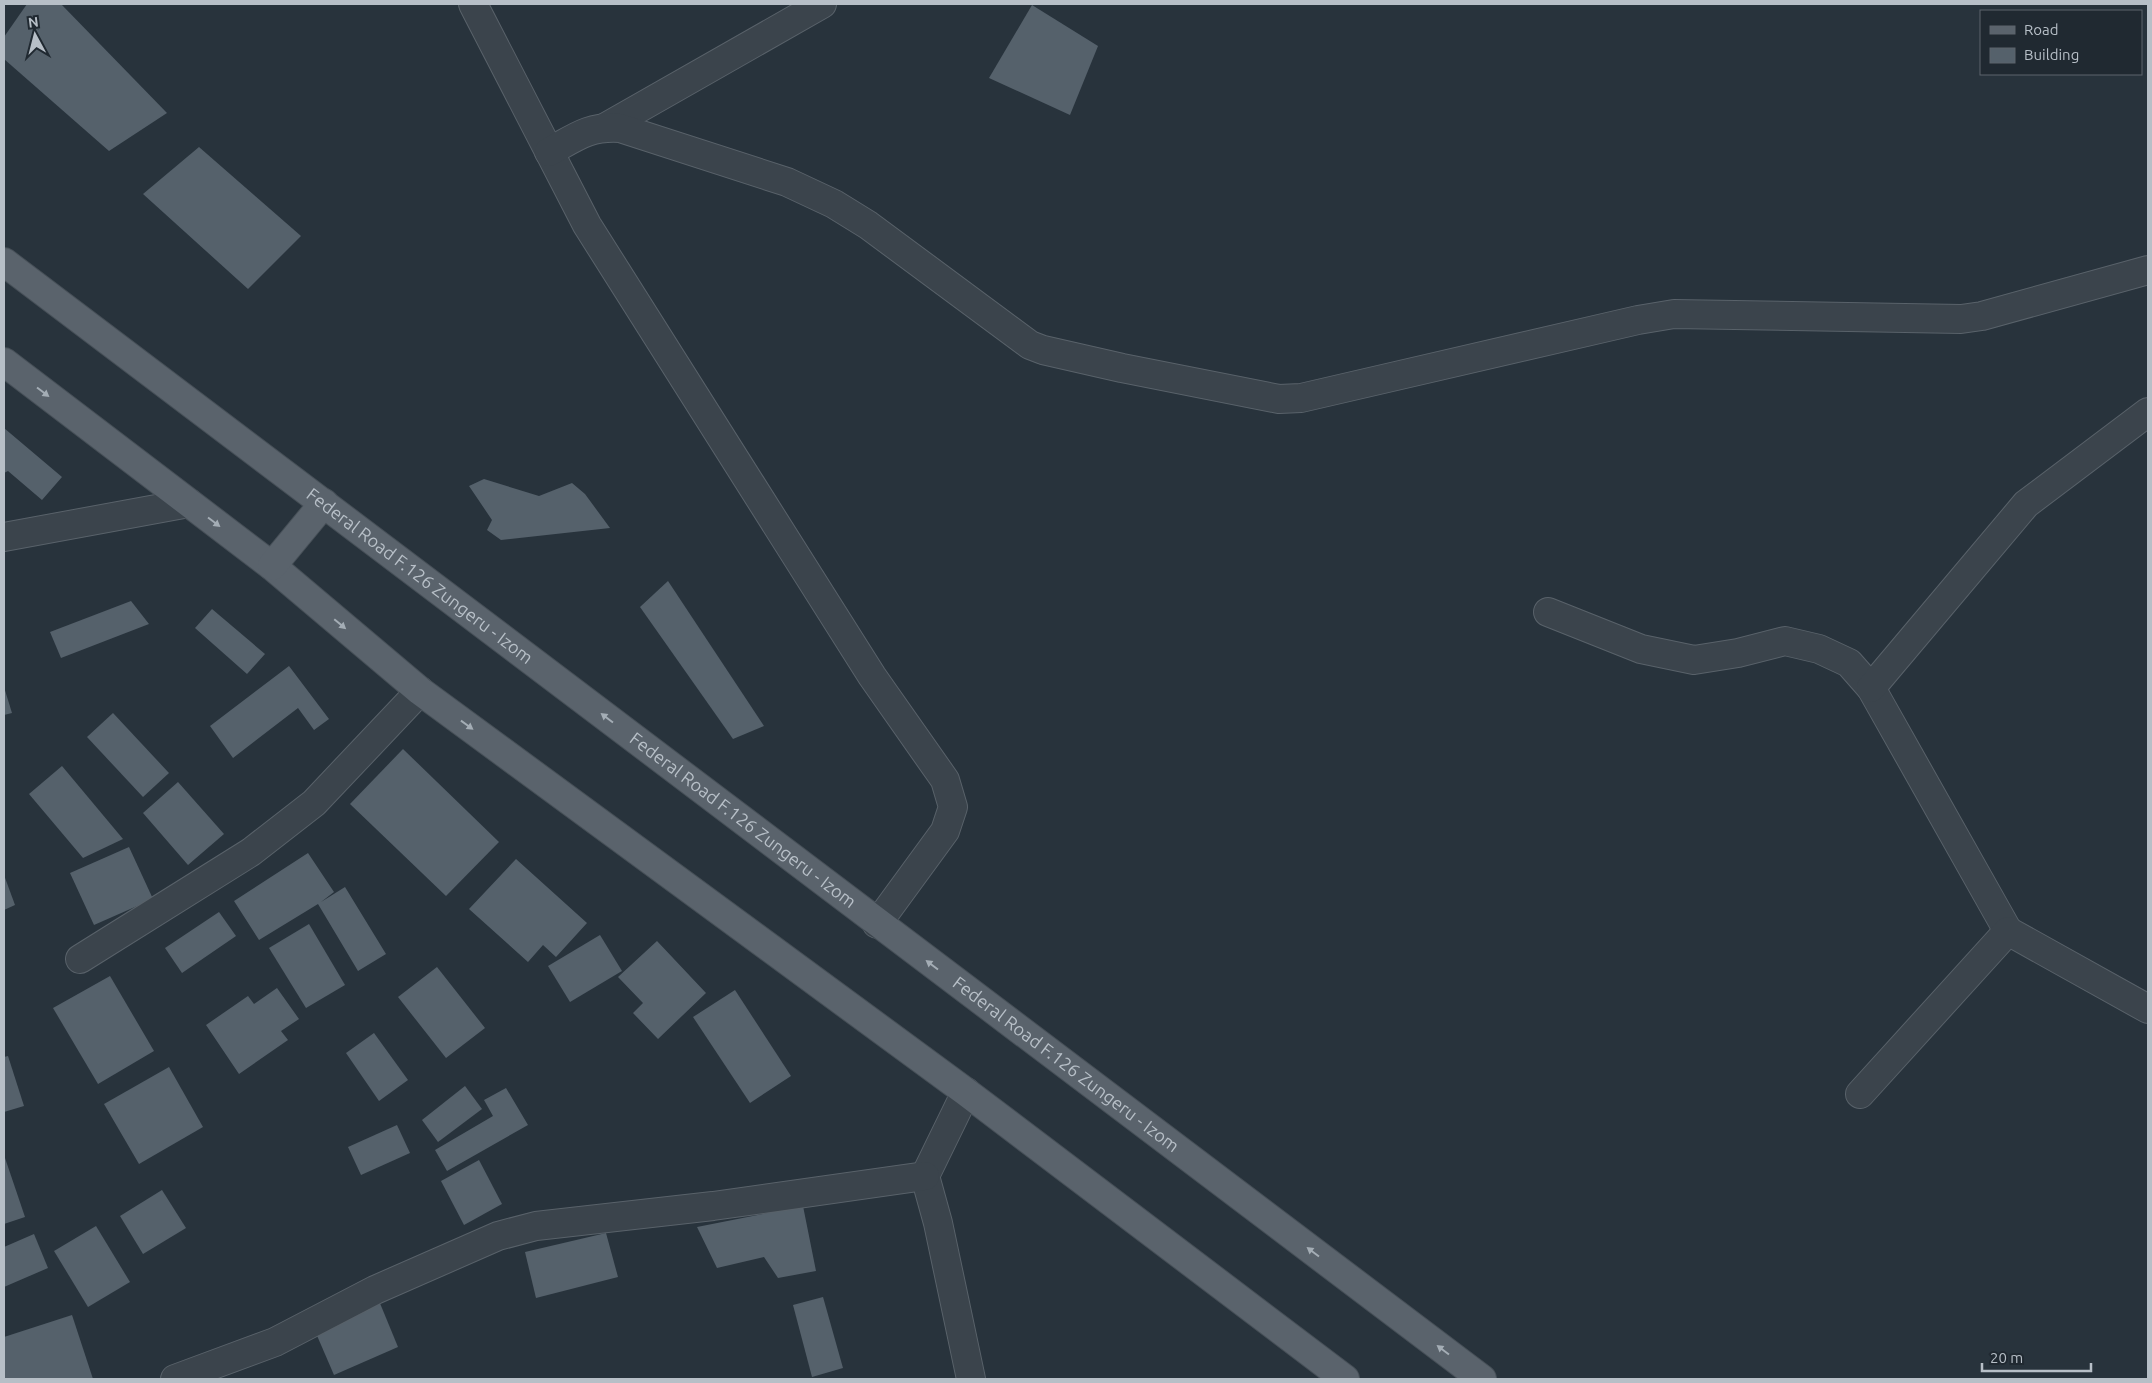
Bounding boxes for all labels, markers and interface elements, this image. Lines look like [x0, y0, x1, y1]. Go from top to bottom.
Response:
north arrow [10, 10, 60, 60]
legend [1980, 10, 2142, 75]
text: N [27, 14, 40, 31]
text: Road [2024, 21, 2059, 38]
text: Building [2024, 46, 2079, 63]
one-way arrow [36, 386, 49, 397]
street label: Federal Road F.126 Zungeru - Izom [303, 483, 537, 667]
one-way arrow [207, 516, 220, 527]
one-way arrow [333, 618, 346, 629]
one-way arrow [601, 713, 614, 724]
one-way arrow [460, 720, 474, 730]
street label: Federal Road F.126 Zungeru - Izom [626, 728, 860, 911]
one-way arrow [926, 959, 939, 970]
street label: Federal Road F.126 Zungeru - Izom [949, 972, 1183, 1156]
one-way arrow [1306, 1247, 1320, 1257]
scale bar [1982, 1340, 2091, 1372]
one-way arrow [1436, 1345, 1450, 1355]
text: 20 m [1990, 1349, 2023, 1366]

